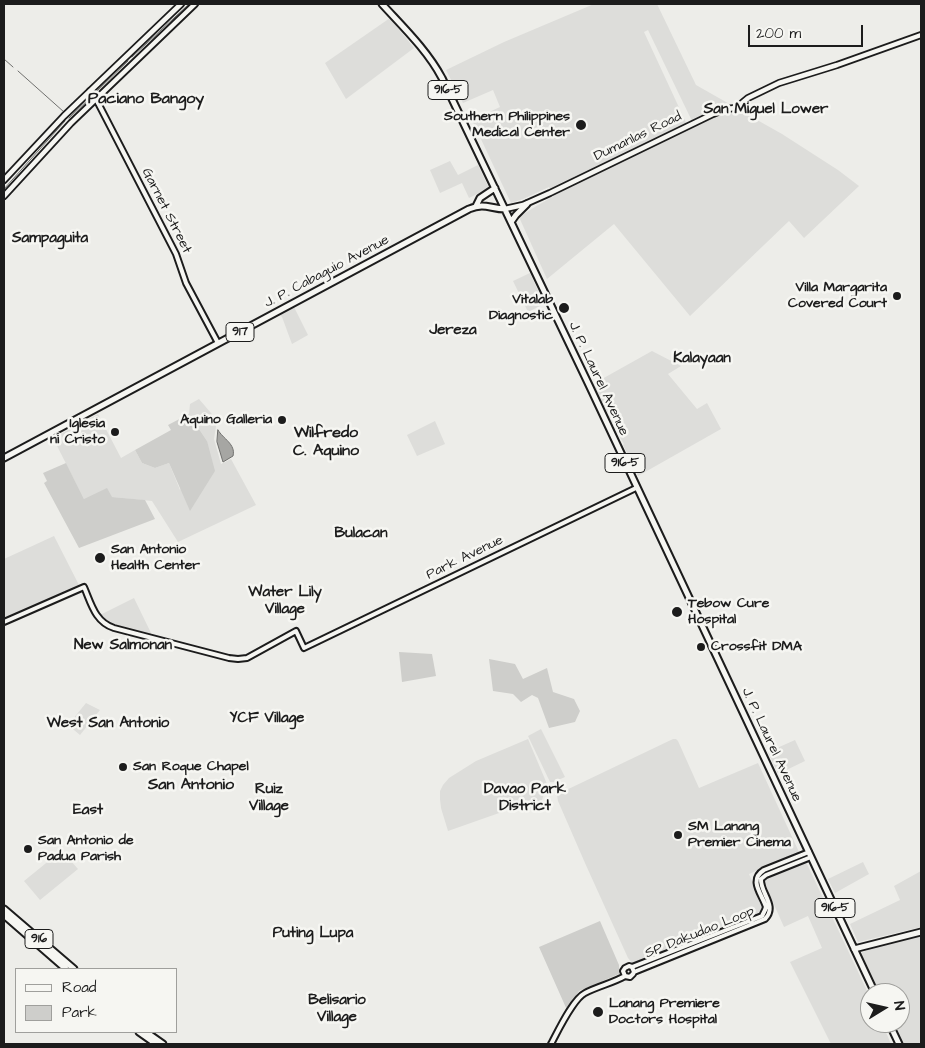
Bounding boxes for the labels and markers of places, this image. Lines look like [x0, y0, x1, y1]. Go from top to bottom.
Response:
place label: Southern Philippines Medical Center [444, 109, 570, 142]
marker: Southern Philippines Medical Center [574, 118, 588, 132]
place label: Villa Margarita Covered Court [788, 280, 887, 312]
marker: Villa Margarita Covered Court [891, 290, 903, 302]
place label: Vitalab Diagnostic [489, 292, 553, 324]
marker: Vitalab Diagnostic [557, 301, 571, 315]
place label: Aquino Galleria [180, 412, 272, 428]
marker: Aquino Galleria [276, 414, 288, 426]
place label: Iglesia ni Cristo [50, 416, 105, 448]
marker: Iglesia ni Cristo [109, 426, 121, 438]
place label: San Antonio Health Center [111, 542, 200, 574]
marker: San Antonio Health Center [93, 551, 107, 565]
place label: Tebow Cure Hospital [688, 596, 769, 628]
marker: Tebow Cure Hospital [670, 605, 684, 619]
place label: Crossfit DMA [711, 639, 802, 655]
marker: Crossfit DMA [695, 641, 707, 653]
place label: San Roque Chapel [133, 759, 249, 775]
marker: San Roque Chapel [117, 761, 129, 773]
place label: SM Lanang Premier Cinema [688, 819, 791, 852]
marker: SM Lanang Premier Cinema [672, 829, 684, 841]
place label: San Antonio de Padua Parish [38, 833, 134, 866]
marker: San Antonio de Padua Parish [22, 843, 34, 855]
place label: Lanang Premiere Doctors Hospital [609, 996, 720, 1028]
marker: Lanang Premiere Doctors Hospital [591, 1005, 605, 1019]

